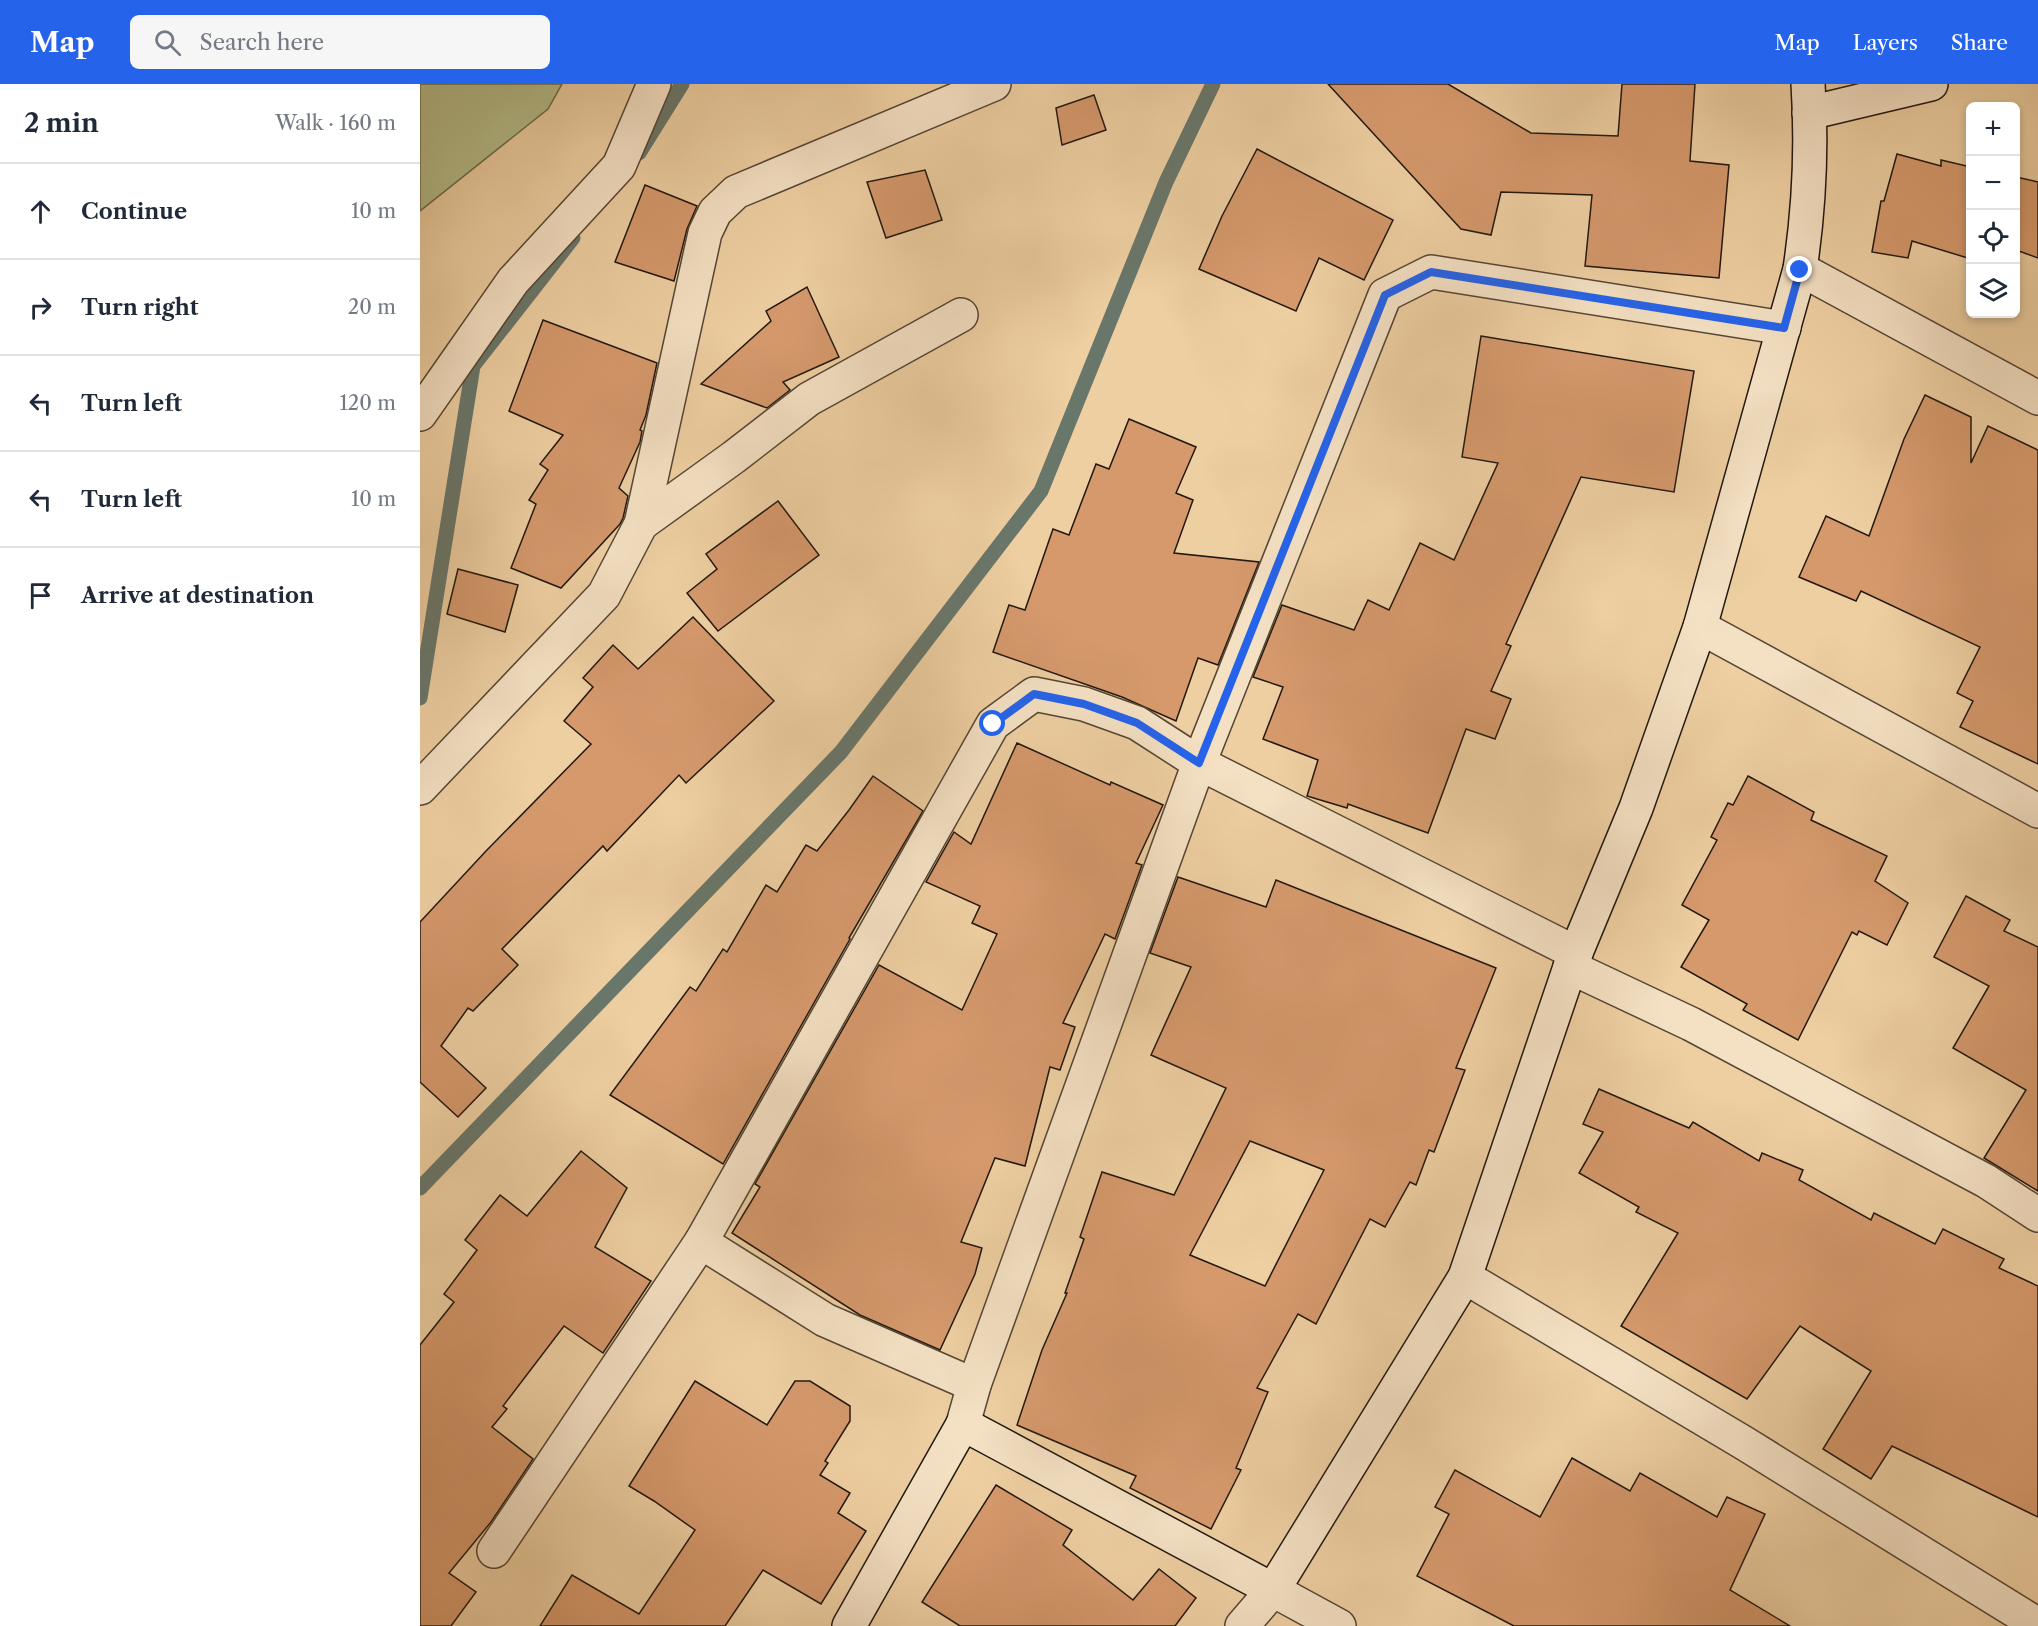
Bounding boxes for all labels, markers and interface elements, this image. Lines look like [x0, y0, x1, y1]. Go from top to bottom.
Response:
search box [130, 15, 550, 69]
text: Map [30, 25, 94, 59]
icon: search [151, 26, 184, 59]
text: Search here [199, 29, 324, 56]
text: Map [1775, 30, 1820, 55]
text: Layers [1853, 30, 1918, 55]
text: Share [1951, 30, 2008, 55]
map controls [1966, 102, 2020, 318]
button: + [1966, 102, 2020, 156]
text: 2 min [24, 107, 99, 139]
text: Walk · 160 m [275, 111, 396, 135]
button: − [1966, 156, 2020, 210]
icon: ahead [24, 195, 57, 228]
text: Continue [81, 198, 187, 225]
text: 10 m [351, 199, 396, 223]
button: locate [1966, 210, 2020, 264]
route end [1786, 256, 1812, 282]
button: layers [1966, 264, 2020, 318]
icon: right [24, 291, 57, 324]
text: Turn right [81, 294, 199, 321]
text: 20 m [348, 295, 396, 319]
icon: left [24, 387, 57, 420]
text: Turn left [81, 390, 182, 417]
text: 120 m [339, 391, 396, 415]
icon: left [24, 483, 57, 516]
text: Turn left [81, 486, 182, 513]
text: 10 m [351, 487, 396, 511]
icon: arrive [24, 579, 57, 612]
text: Arrive at destination [81, 582, 314, 609]
route start [979, 710, 1005, 736]

